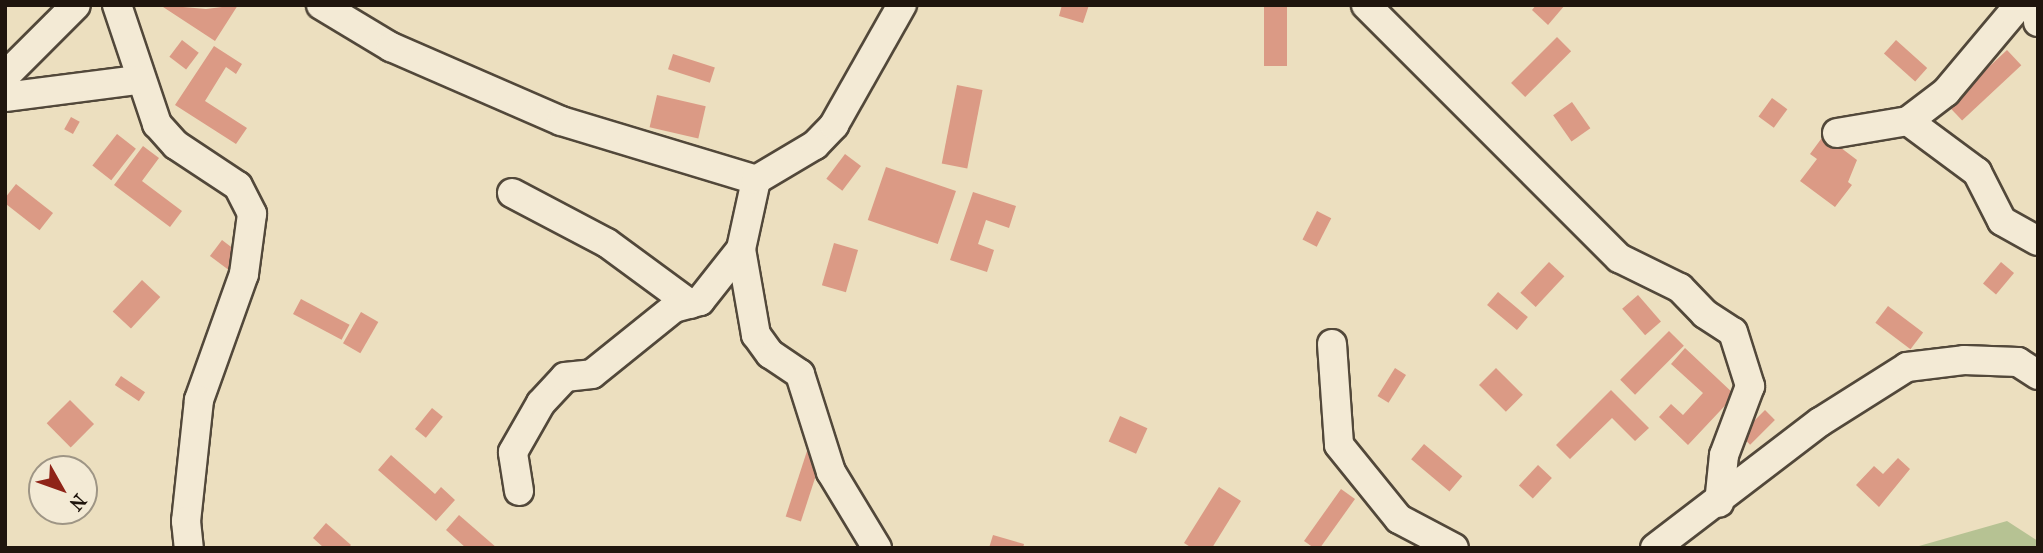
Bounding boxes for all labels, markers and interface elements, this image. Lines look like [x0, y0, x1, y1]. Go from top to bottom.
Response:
north arrow [28, 455, 98, 525]
text: N [64, 490, 91, 515]

